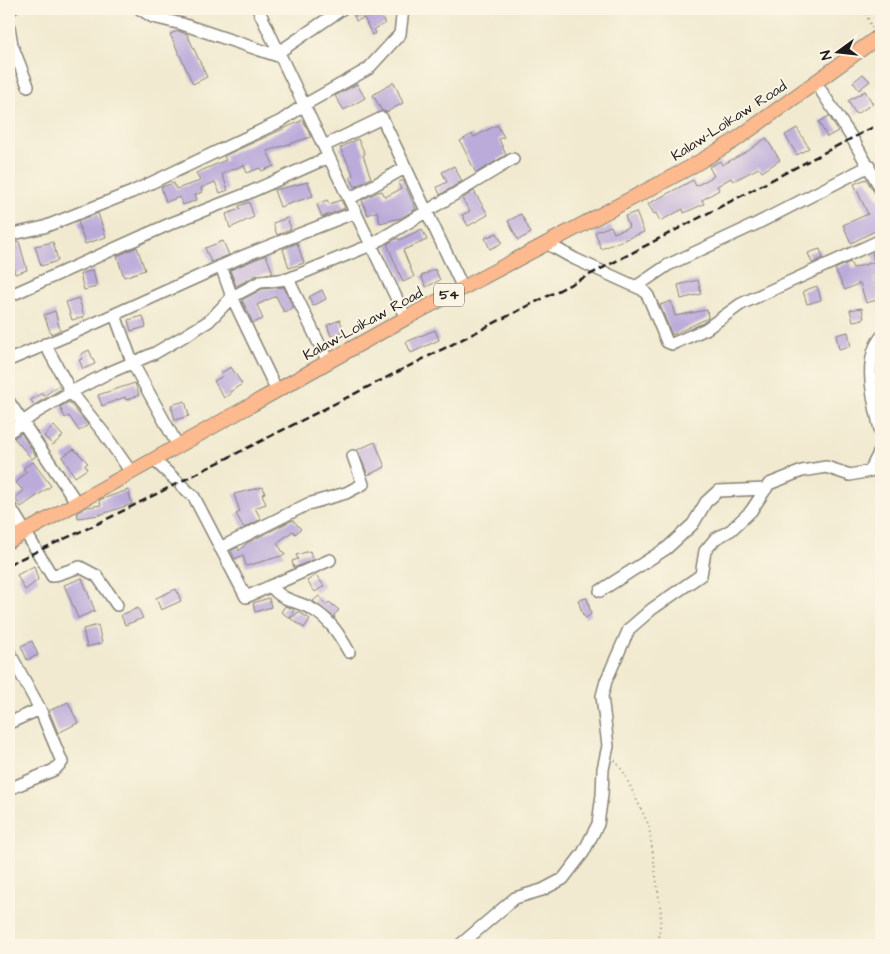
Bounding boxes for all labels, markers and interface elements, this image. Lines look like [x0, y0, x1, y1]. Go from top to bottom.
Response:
north arrow [812, 28, 862, 78]
text: N [816, 48, 837, 62]
street label: Kalaw-Loikaw Road [667, 76, 791, 166]
street label: Kalaw-Loikaw Road [299, 282, 427, 366]
road number: 54 [434, 284, 464, 306]

